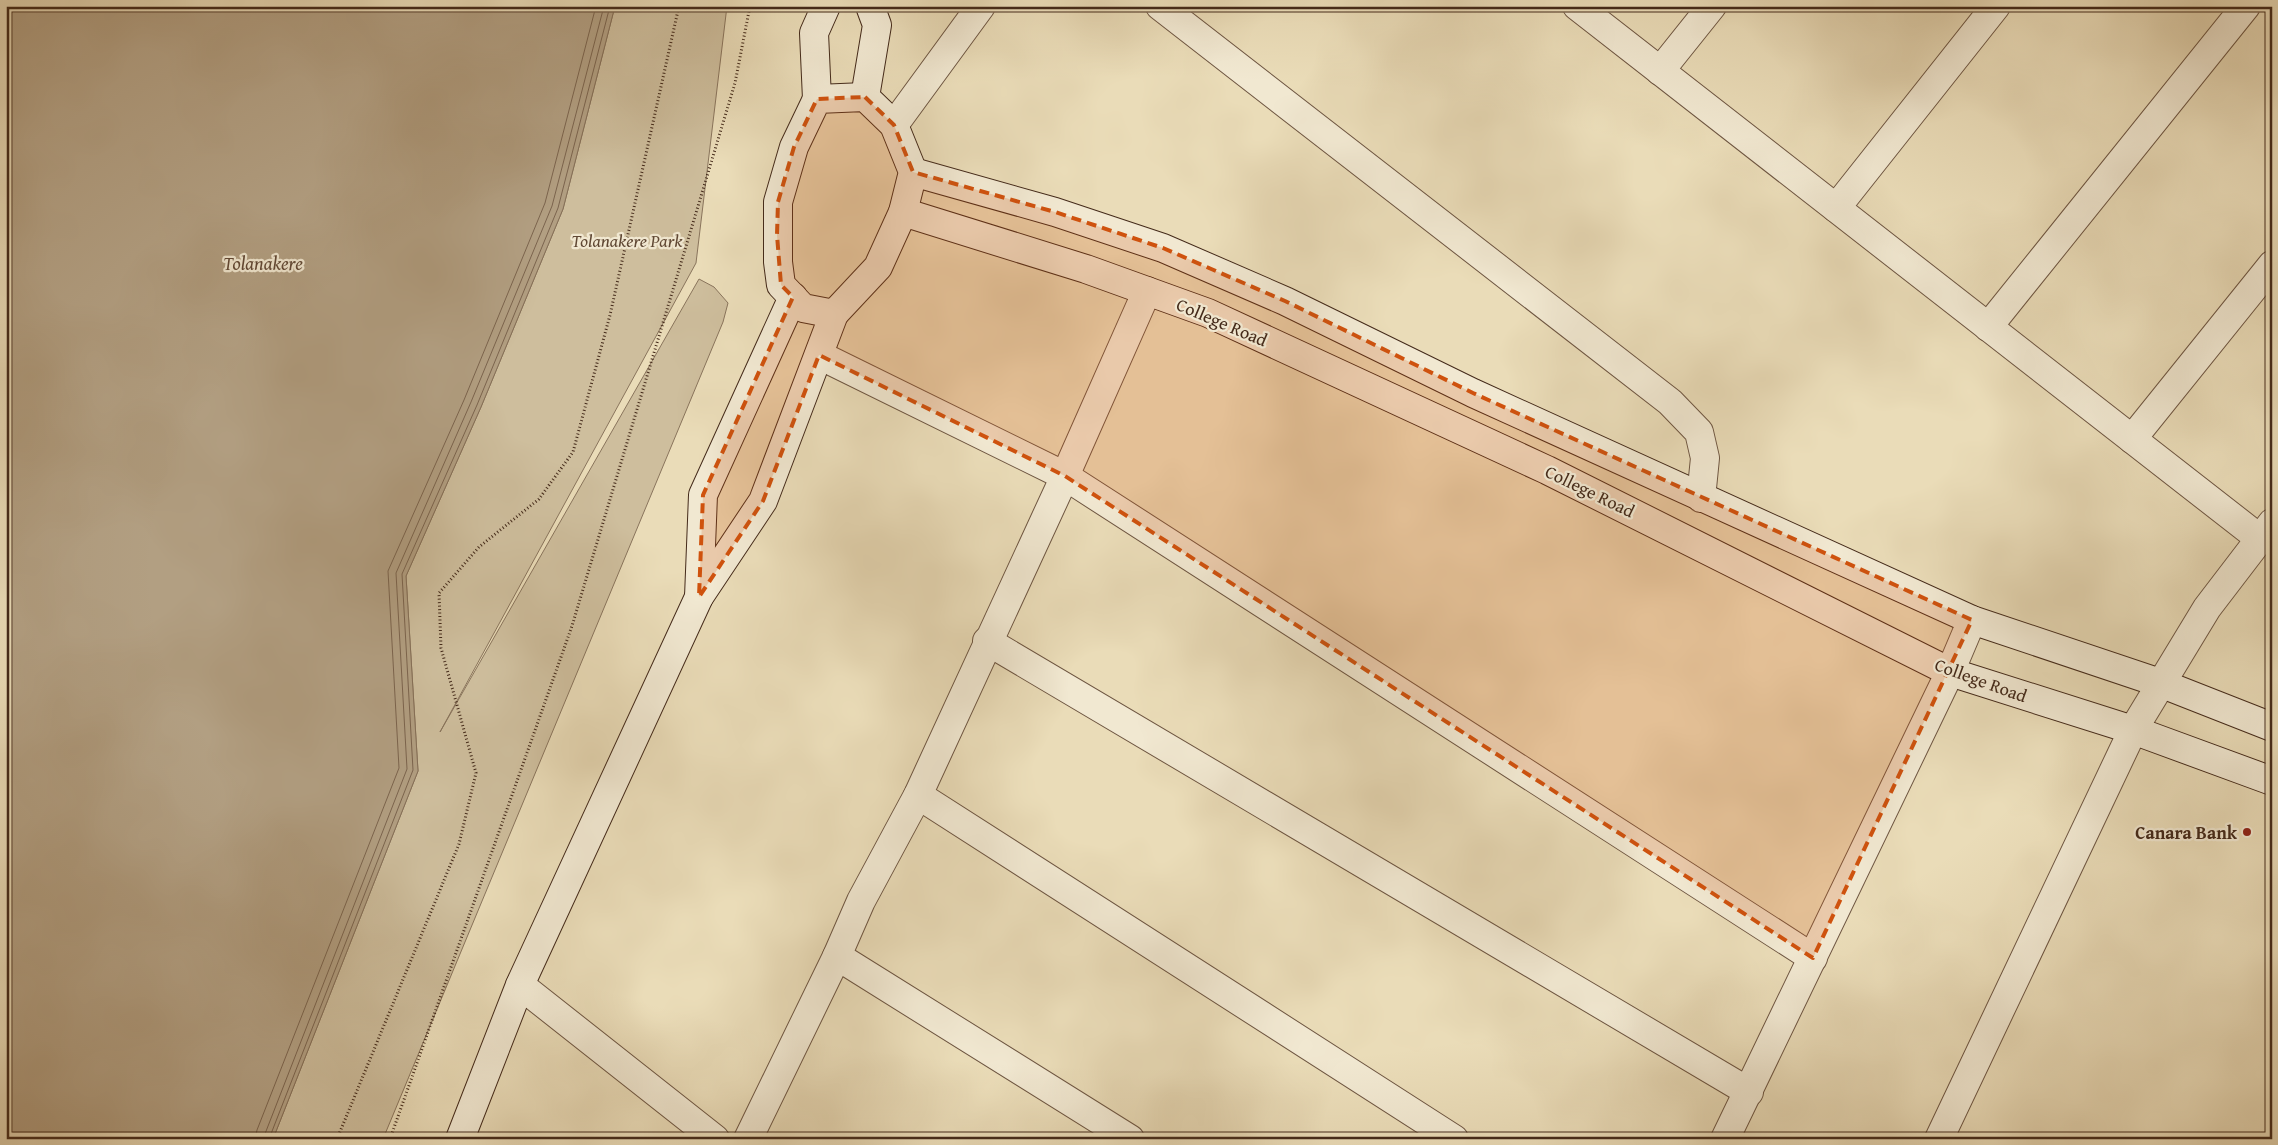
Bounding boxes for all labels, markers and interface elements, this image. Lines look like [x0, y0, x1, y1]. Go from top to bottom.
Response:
park label: Tolanakere Park [571, 227, 683, 254]
water label: Tolanakere [223, 249, 303, 277]
street label: College Road [1172, 291, 1272, 353]
street label: College Road [1541, 458, 1640, 524]
street label: College Road [1931, 651, 2031, 709]
place label: Canara Bank [2135, 819, 2238, 846]
marker: Canara Bank [2241, 826, 2253, 838]

